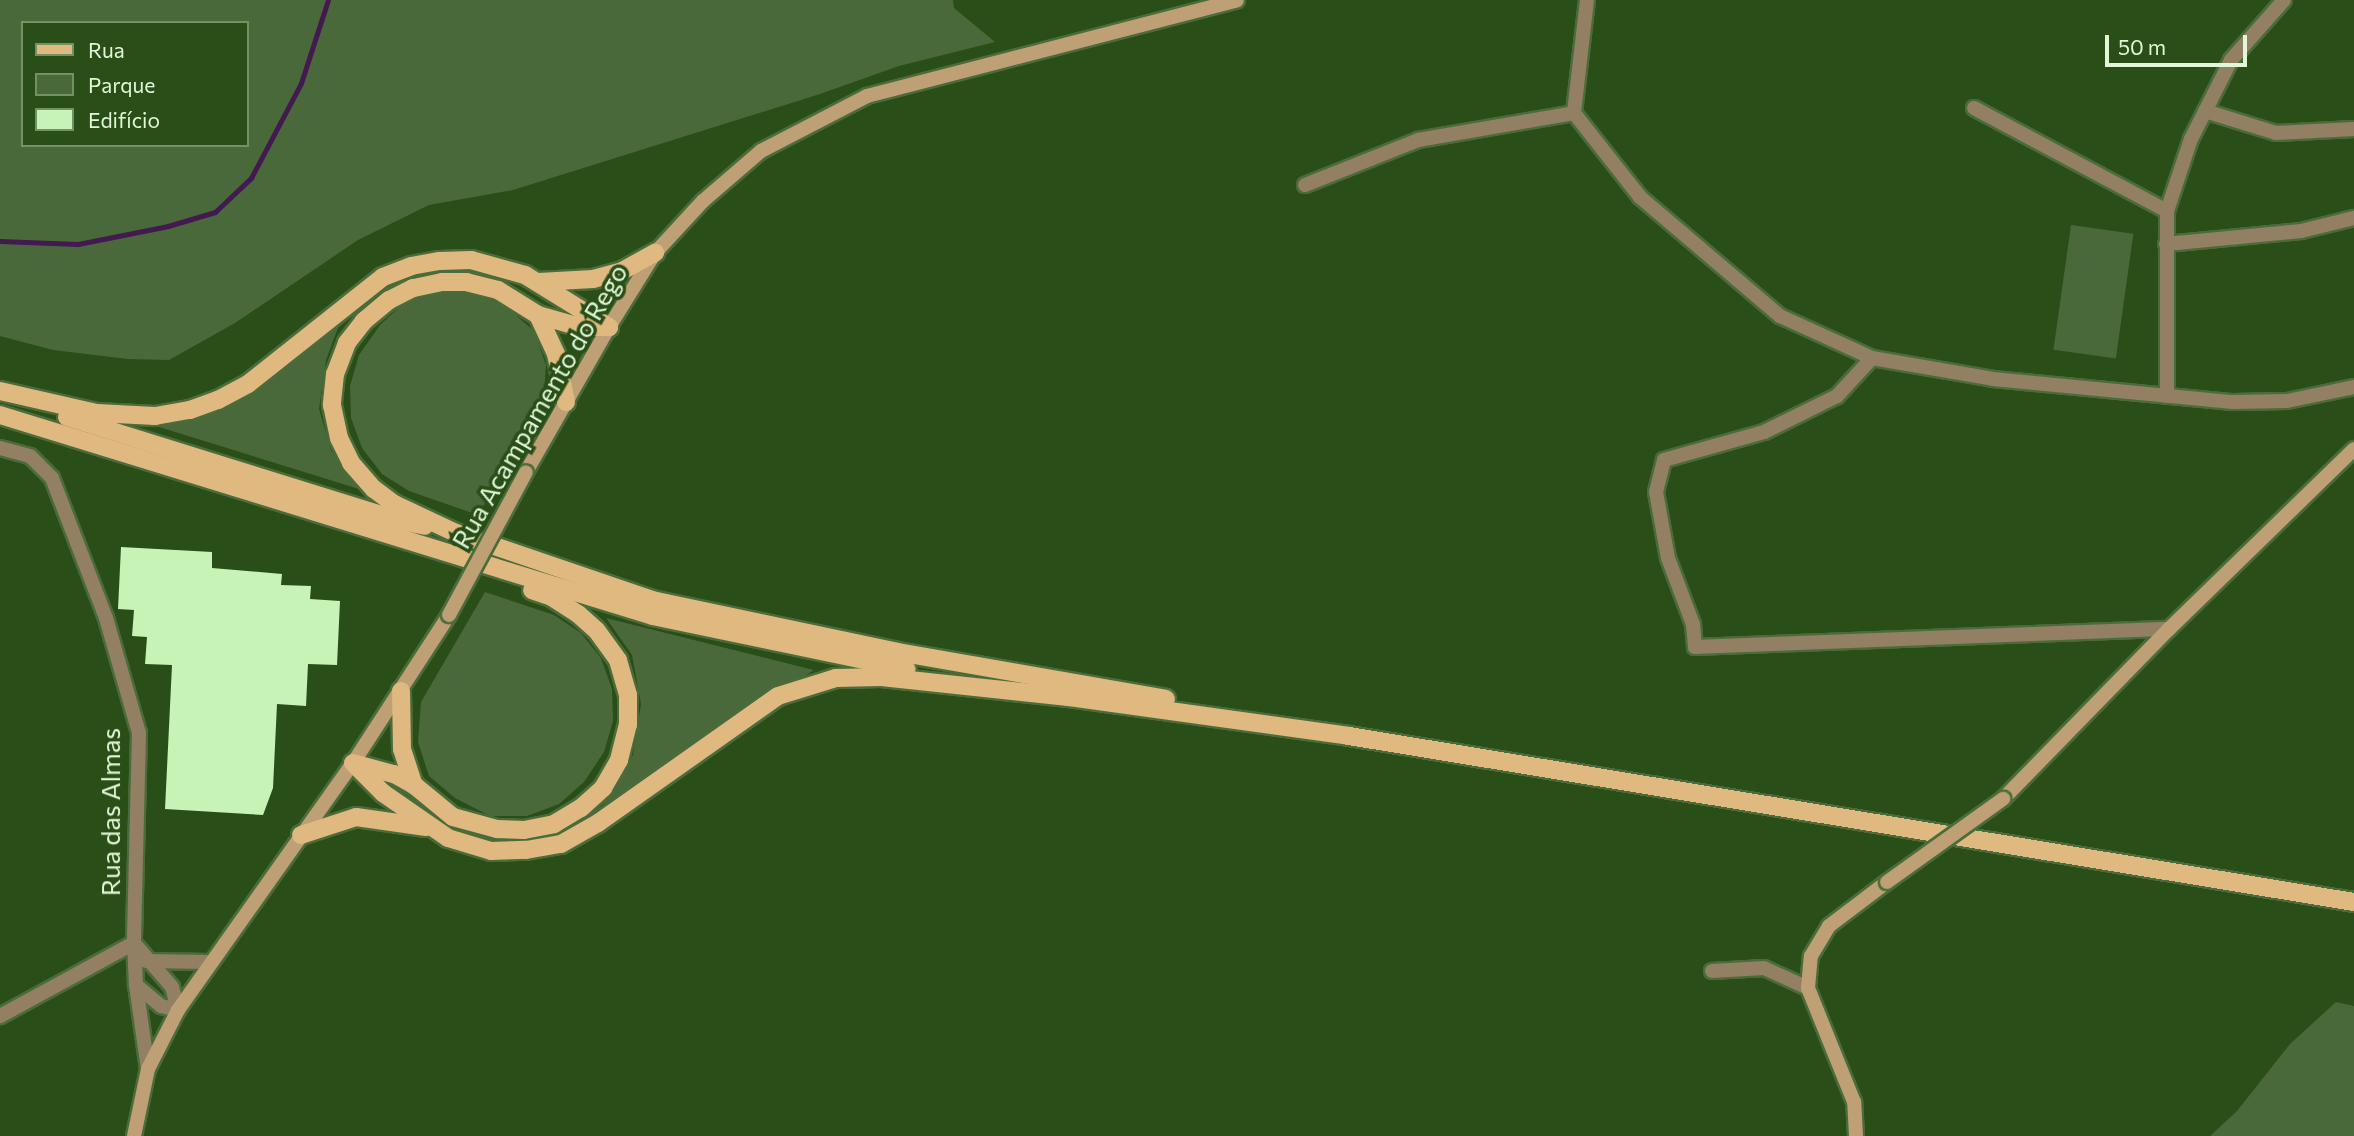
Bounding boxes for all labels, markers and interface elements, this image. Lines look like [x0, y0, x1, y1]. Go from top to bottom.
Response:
legend [21, 21, 248, 147]
scale bar [2109, 21, 2251, 65]
text: 50 m [2118, 34, 2166, 59]
text: Rua [88, 37, 125, 62]
text: Parque [88, 72, 155, 97]
text: Edifício [88, 107, 160, 132]
street label: Rua Acampamento do Rego [445, 258, 633, 554]
street label: Rua das Almas [94, 728, 126, 896]

